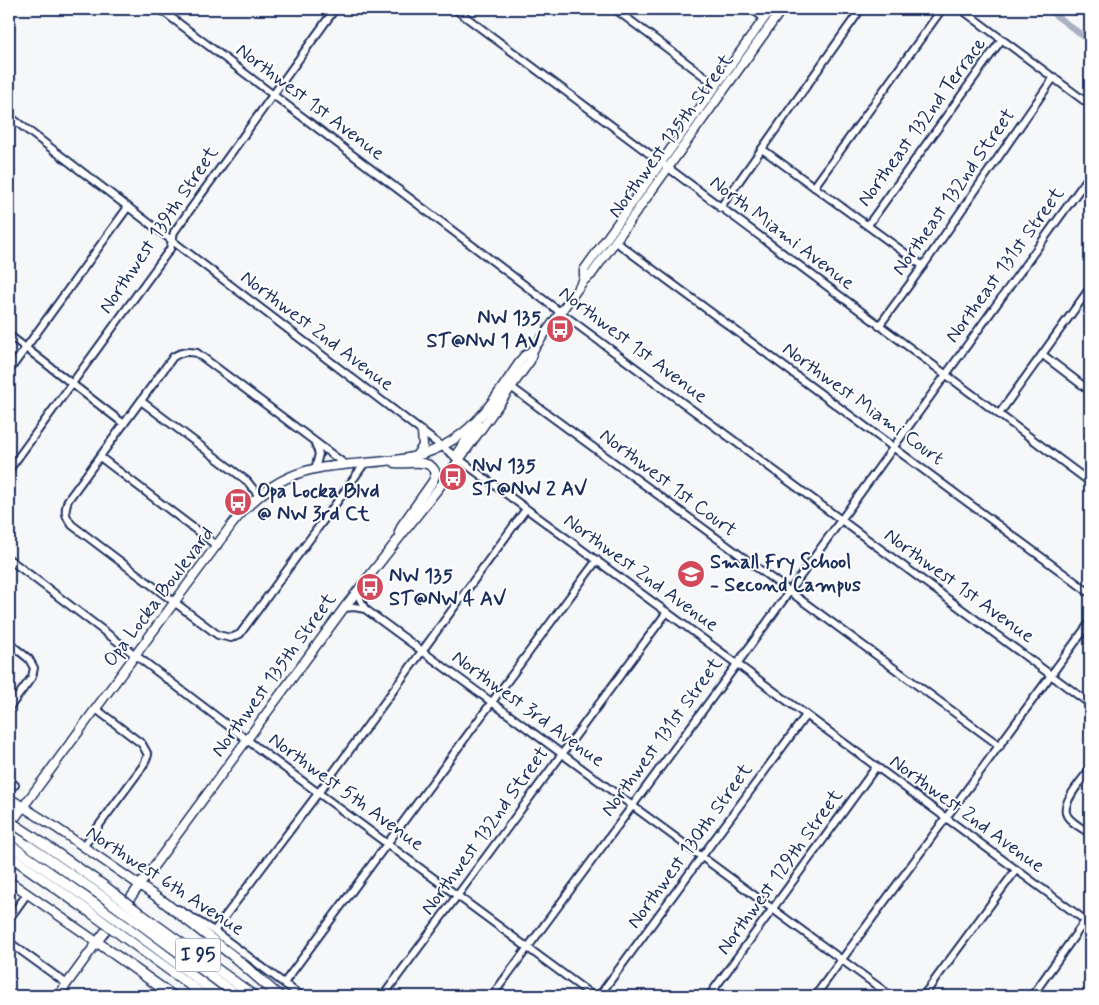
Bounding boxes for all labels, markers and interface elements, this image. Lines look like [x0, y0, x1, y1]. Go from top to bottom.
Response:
street label: Northeast 132nd Terrace [851, 32, 993, 212]
street label: Northwest 1st Avenue [230, 37, 390, 167]
street label: Northwest 135th Street [602, 48, 740, 224]
street label: Northeast 132nd Street [886, 103, 1022, 281]
street label: Northwest 139th Street [93, 141, 225, 319]
street label: North Miami Avenue [704, 169, 860, 297]
street label: Northeast 131st Street [939, 181, 1071, 349]
street label: Northwest 2nd Avenue [235, 264, 400, 398]
street label: Northwest 1st Avenue [553, 280, 713, 410]
place label: NW 135 ST@NW 1 AV [427, 305, 541, 355]
bus stop icon: NW 135 ST@NW 1 AV [545, 314, 575, 344]
street label: Northwest Miami Court [776, 336, 950, 472]
street label: Northwest 1st Court [594, 422, 742, 544]
place label: NW 135 ST@NW 2 AV [472, 453, 587, 503]
bus stop icon: NW 135 ST@NW 2 AV [438, 462, 468, 492]
place label: Opa Locka Blvd @ NW 3rd Ct [257, 478, 379, 528]
bus stop icon: Opa Locka Blvd @ NW 3rd Ct [223, 487, 253, 517]
street label: Northwest 2nd Avenue [558, 507, 724, 639]
street label: Opa Locka Boulevard [97, 521, 221, 673]
street label: Northwest 1st Avenue [878, 522, 1040, 650]
place label: Small Fry School - Second Campus [710, 549, 861, 599]
school or university icon: Small Fry School - Second Campus [676, 559, 706, 589]
place label: NW 135 ST@NW 4 AV [389, 563, 506, 613]
bus stop icon: NW 135 ST@NW 4 AV [355, 572, 385, 602]
street label: Northwest 135th Street [205, 587, 343, 763]
street label: Northwest 3rd Avenue [446, 644, 610, 774]
street label: Northwest 131st Street [595, 652, 729, 822]
street label: Northwest 5th Avenue [263, 726, 429, 858]
street label: Northwest 132nd Street [415, 741, 555, 921]
street label: Northwest 2nd Avenue [884, 748, 1050, 880]
street label: Northwest 130th Street [621, 758, 759, 934]
street label: Northwest 129th Street [711, 783, 849, 960]
street label: Northwest 6th Avenue [80, 819, 250, 943]
road number: I 95 [176, 938, 220, 972]

